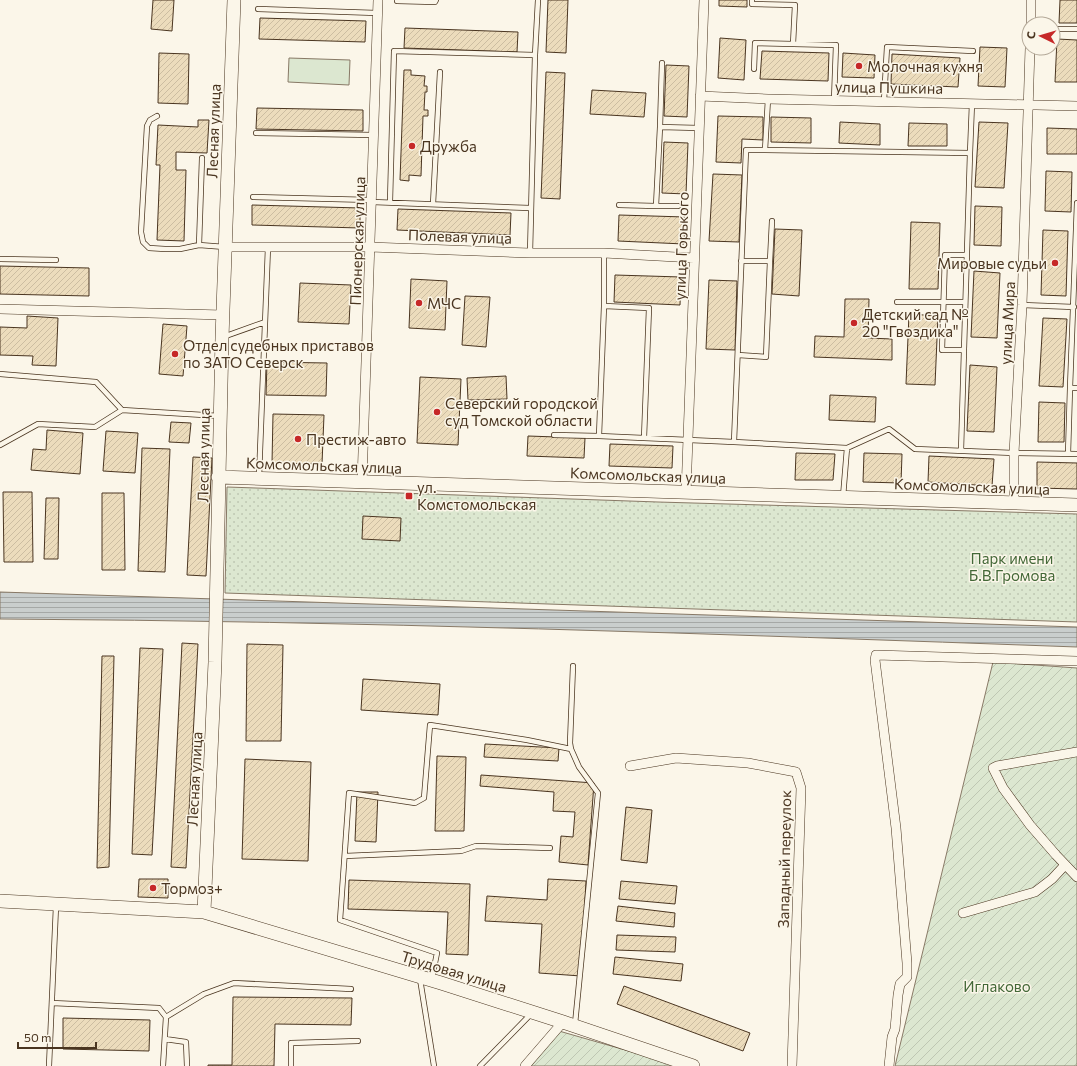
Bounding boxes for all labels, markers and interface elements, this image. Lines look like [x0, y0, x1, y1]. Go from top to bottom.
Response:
north arrow [1021, 16, 1061, 56]
text: С [1024, 30, 1037, 39]
place label: Молочная кухня [867, 57, 983, 75]
marker: Молочная кухня [854, 61, 864, 71]
street label: улица Пушкина [835, 77, 943, 97]
street label: Лесная улица [202, 83, 224, 179]
place label: Дружба [420, 137, 477, 155]
marker: Дружба [407, 141, 417, 151]
street label: Пионерская улица [346, 176, 368, 306]
street label: улица Горького [670, 191, 692, 301]
street label: Полевая улица [408, 225, 512, 247]
place label: Мировые судьи [937, 254, 1047, 272]
marker: Мировые судьи [1050, 258, 1060, 268]
street label: улица Мира [996, 281, 1018, 365]
place label: МЧС [427, 294, 461, 312]
marker: МЧС [414, 298, 424, 308]
place label: Детский сад № 20 "Гвоздика" [862, 305, 969, 340]
marker: Детский сад № 20 "Гвоздика" [849, 318, 859, 328]
place label: Отдел судебных приставов по ЗАТО Северск [183, 336, 374, 371]
marker: Отдел судебных приставов по ЗАТО Северск [170, 349, 180, 359]
place label: Северский городской суд Томской области [445, 394, 598, 429]
street label: Лесная улица [193, 407, 213, 503]
marker: Северский городской суд Томской области [432, 407, 442, 417]
place label: Престиж-авто [306, 430, 407, 448]
marker: Престиж-авто [293, 434, 303, 444]
street label: Комсомольская улица [246, 453, 402, 477]
street label: Комсомольская улица [570, 463, 726, 487]
street label: Комсомольская улица [894, 474, 1050, 498]
place label: ул. Комстомольская [417, 478, 536, 513]
marker: ул. Комстомольская [404, 491, 414, 501]
park label: Парк имени Б.В.Громова [969, 549, 1055, 584]
street label: Лесная улица [183, 731, 205, 827]
street label: Западный переулок [774, 790, 794, 928]
place label: Тормоз+ [161, 879, 223, 897]
marker: Тормоз+ [148, 883, 158, 893]
street label: Трудовая улица [399, 946, 509, 996]
park label: Иглаково [963, 977, 1031, 995]
scale bar [18, 1024, 96, 1050]
text: 50 m [24, 1030, 52, 1044]

